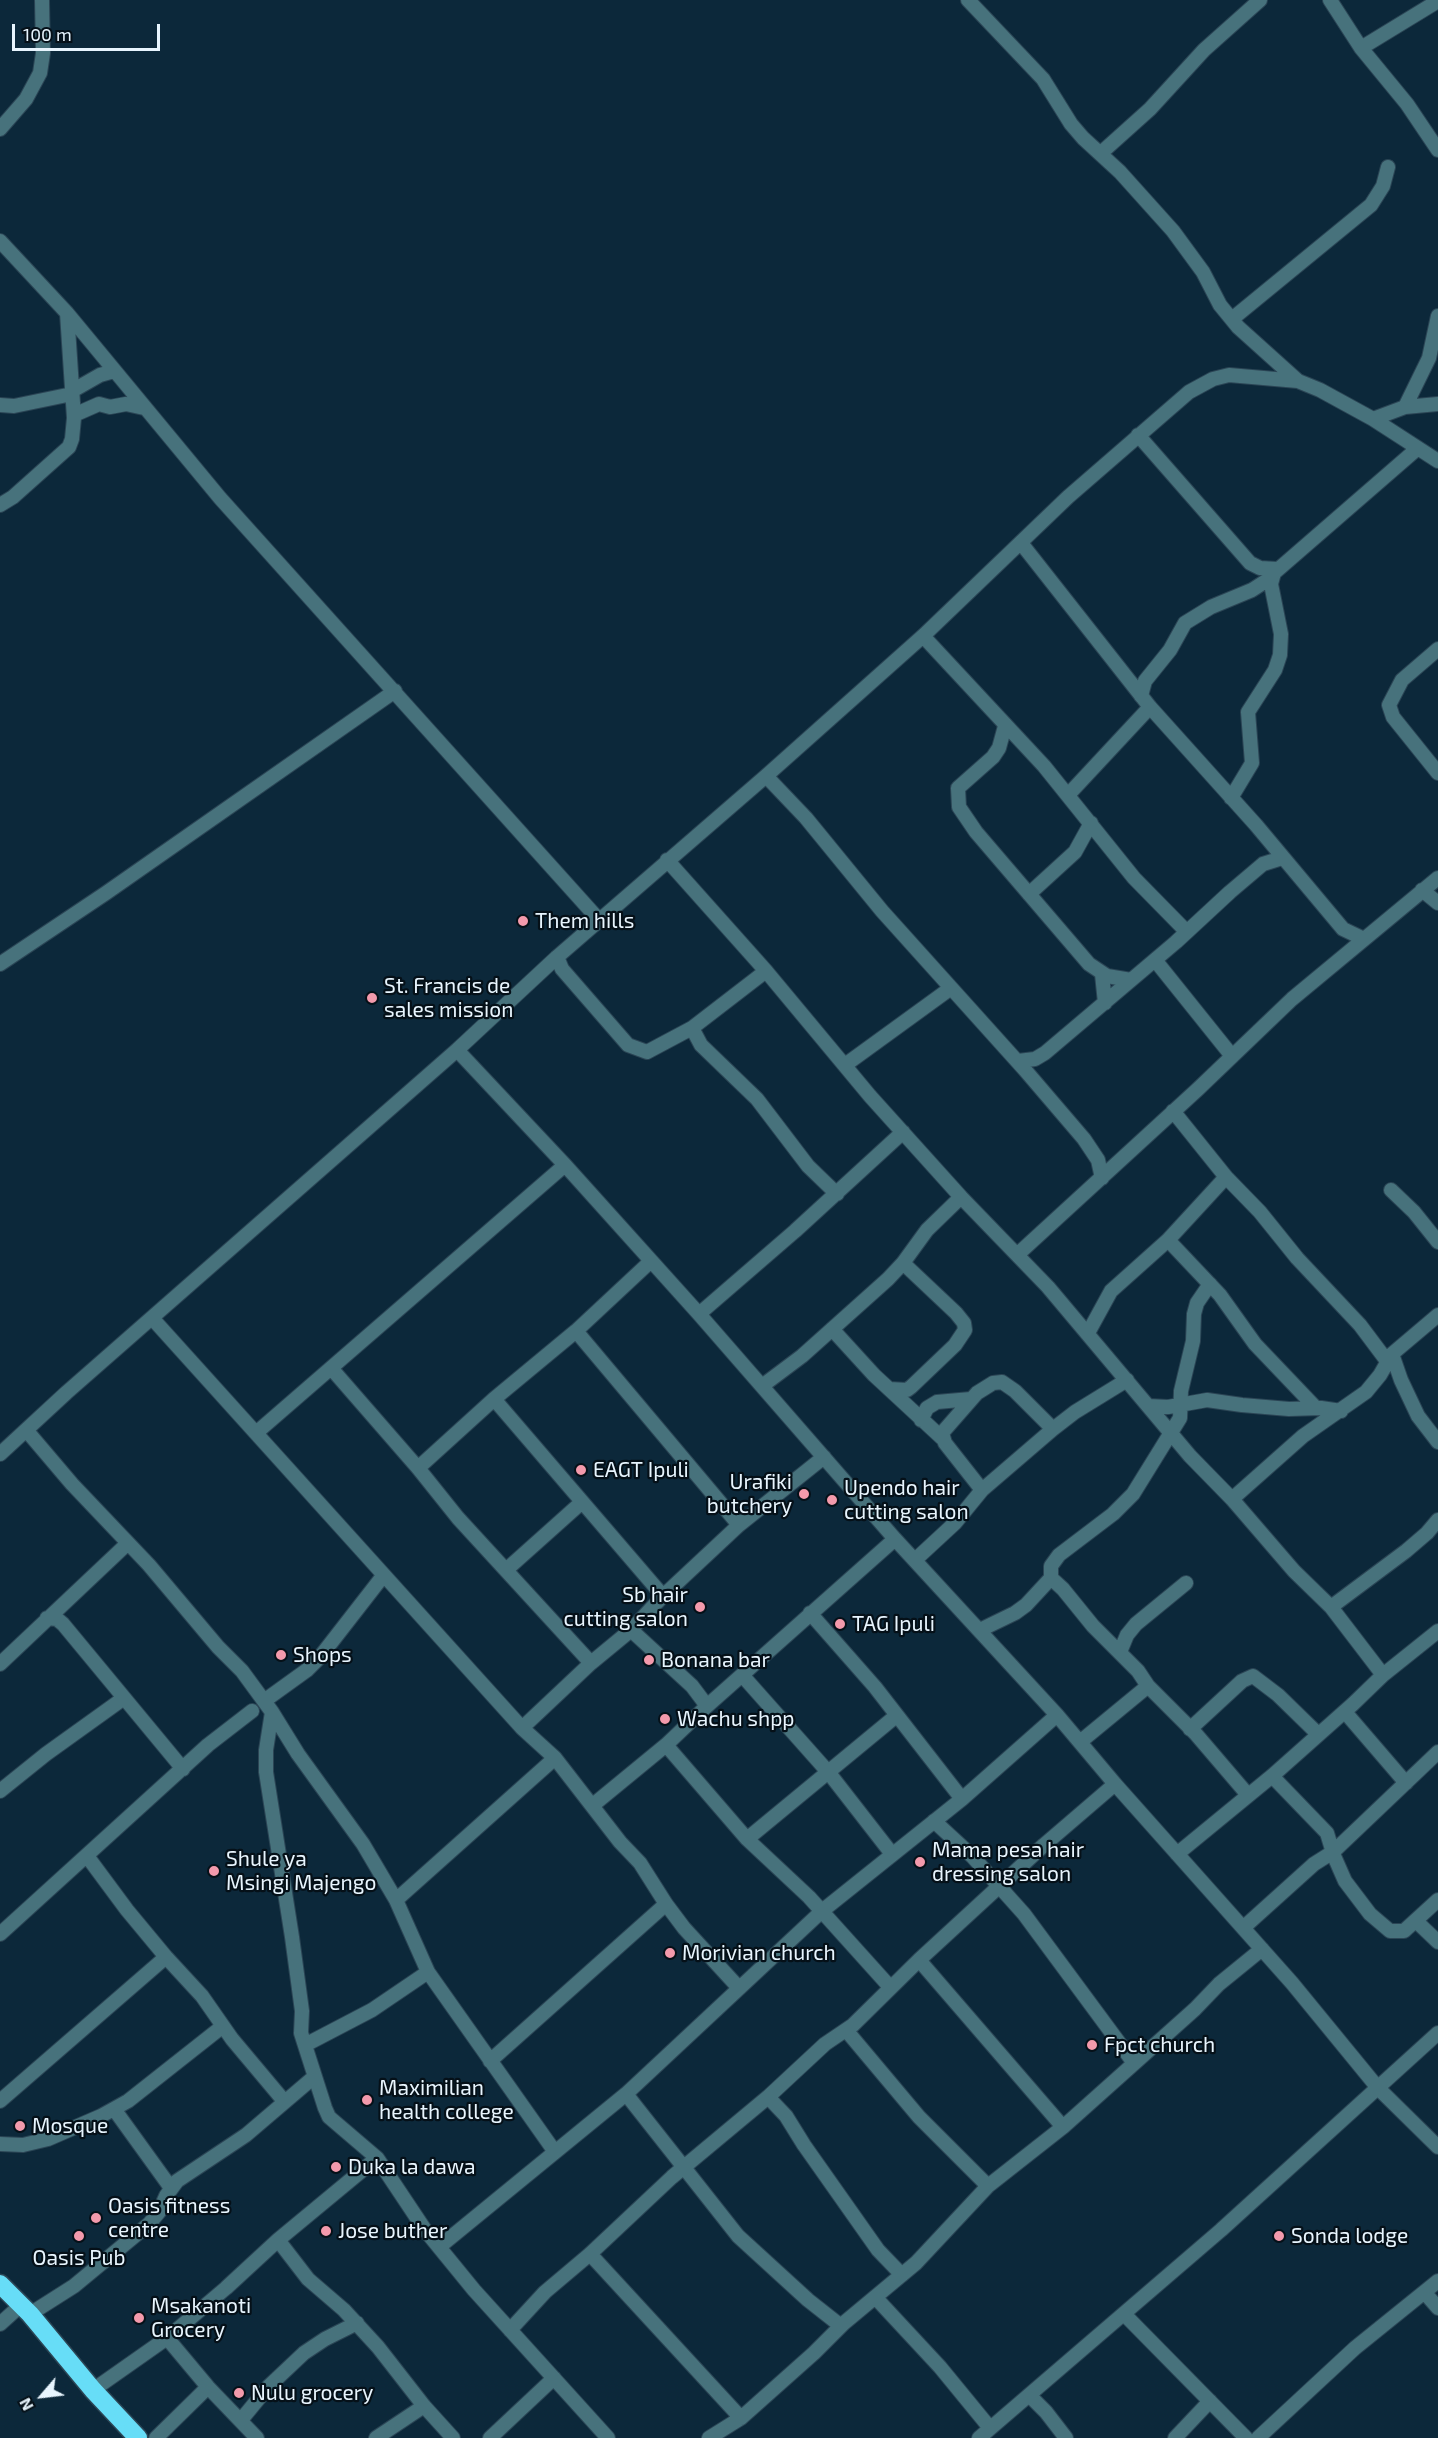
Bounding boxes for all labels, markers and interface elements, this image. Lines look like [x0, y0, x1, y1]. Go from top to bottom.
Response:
scale bar [15, 12, 164, 50]
text: 100 m [23, 23, 72, 45]
place label: Them hills [535, 908, 634, 934]
marker: Them hills [516, 914, 530, 928]
place label: St. Francis de sales mission [384, 973, 513, 1023]
marker: St. Francis de sales mission [365, 991, 379, 1005]
place label: EAGT Ipuli [593, 1457, 689, 1483]
marker: EAGT Ipuli [574, 1463, 588, 1477]
place label: Urafiki butchery [707, 1469, 792, 1519]
place label: Upendo hair cutting salon [844, 1475, 969, 1525]
marker: Urafiki butchery [797, 1487, 811, 1501]
marker: Upendo hair cutting salon [825, 1493, 839, 1507]
place label: Sb hair cutting salon [563, 1582, 688, 1632]
marker: Sb hair cutting salon [693, 1600, 707, 1614]
place label: TAG Ipuli [852, 1611, 935, 1637]
marker: TAG Ipuli [833, 1617, 847, 1631]
place label: Shops [293, 1642, 352, 1668]
place label: Bonana bar [661, 1647, 770, 1673]
marker: Shops [274, 1648, 288, 1662]
marker: Bonana bar [642, 1653, 656, 1667]
place label: Wachu shpp [677, 1706, 795, 1732]
marker: Wachu shpp [658, 1712, 672, 1726]
place label: Mama pesa hair dressing salon [932, 1837, 1084, 1887]
place label: Shule ya Msingi Majengo [226, 1846, 376, 1896]
marker: Mama pesa hair dressing salon [913, 1855, 927, 1869]
marker: Shule ya Msingi Majengo [207, 1864, 221, 1878]
place label: Morivian church [682, 1940, 836, 1966]
marker: Morivian church [663, 1946, 677, 1960]
place label: Fpct church [1104, 2032, 1215, 2058]
marker: Fpct church [1085, 2038, 1099, 2052]
place label: Maximilian health college [379, 2075, 514, 2125]
marker: Maximilian health college [360, 2093, 374, 2107]
place label: Mosque [32, 2113, 108, 2139]
marker: Mosque [13, 2119, 27, 2133]
place label: Duka la dawa [348, 2154, 476, 2180]
marker: Duka la dawa [329, 2160, 343, 2174]
place label: Oasis fitness centre [108, 2193, 230, 2243]
marker: Oasis fitness centre [89, 2211, 103, 2225]
place label: Jose buther [338, 2218, 448, 2244]
place label: Sonda lodge [1291, 2223, 1408, 2249]
marker: Jose buther [319, 2224, 333, 2238]
marker: Oasis Pub [72, 2229, 86, 2243]
marker: Sonda lodge [1272, 2229, 1286, 2243]
place label: Oasis Pub [32, 2245, 126, 2271]
place label: Msakanoti Grocery [151, 2293, 251, 2343]
marker: Msakanoti Grocery [132, 2311, 146, 2325]
north arrow [12, 2366, 72, 2426]
place label: Nulu grocery [251, 2380, 373, 2406]
marker: Nulu grocery [232, 2386, 246, 2400]
text: N [15, 2395, 37, 2414]

